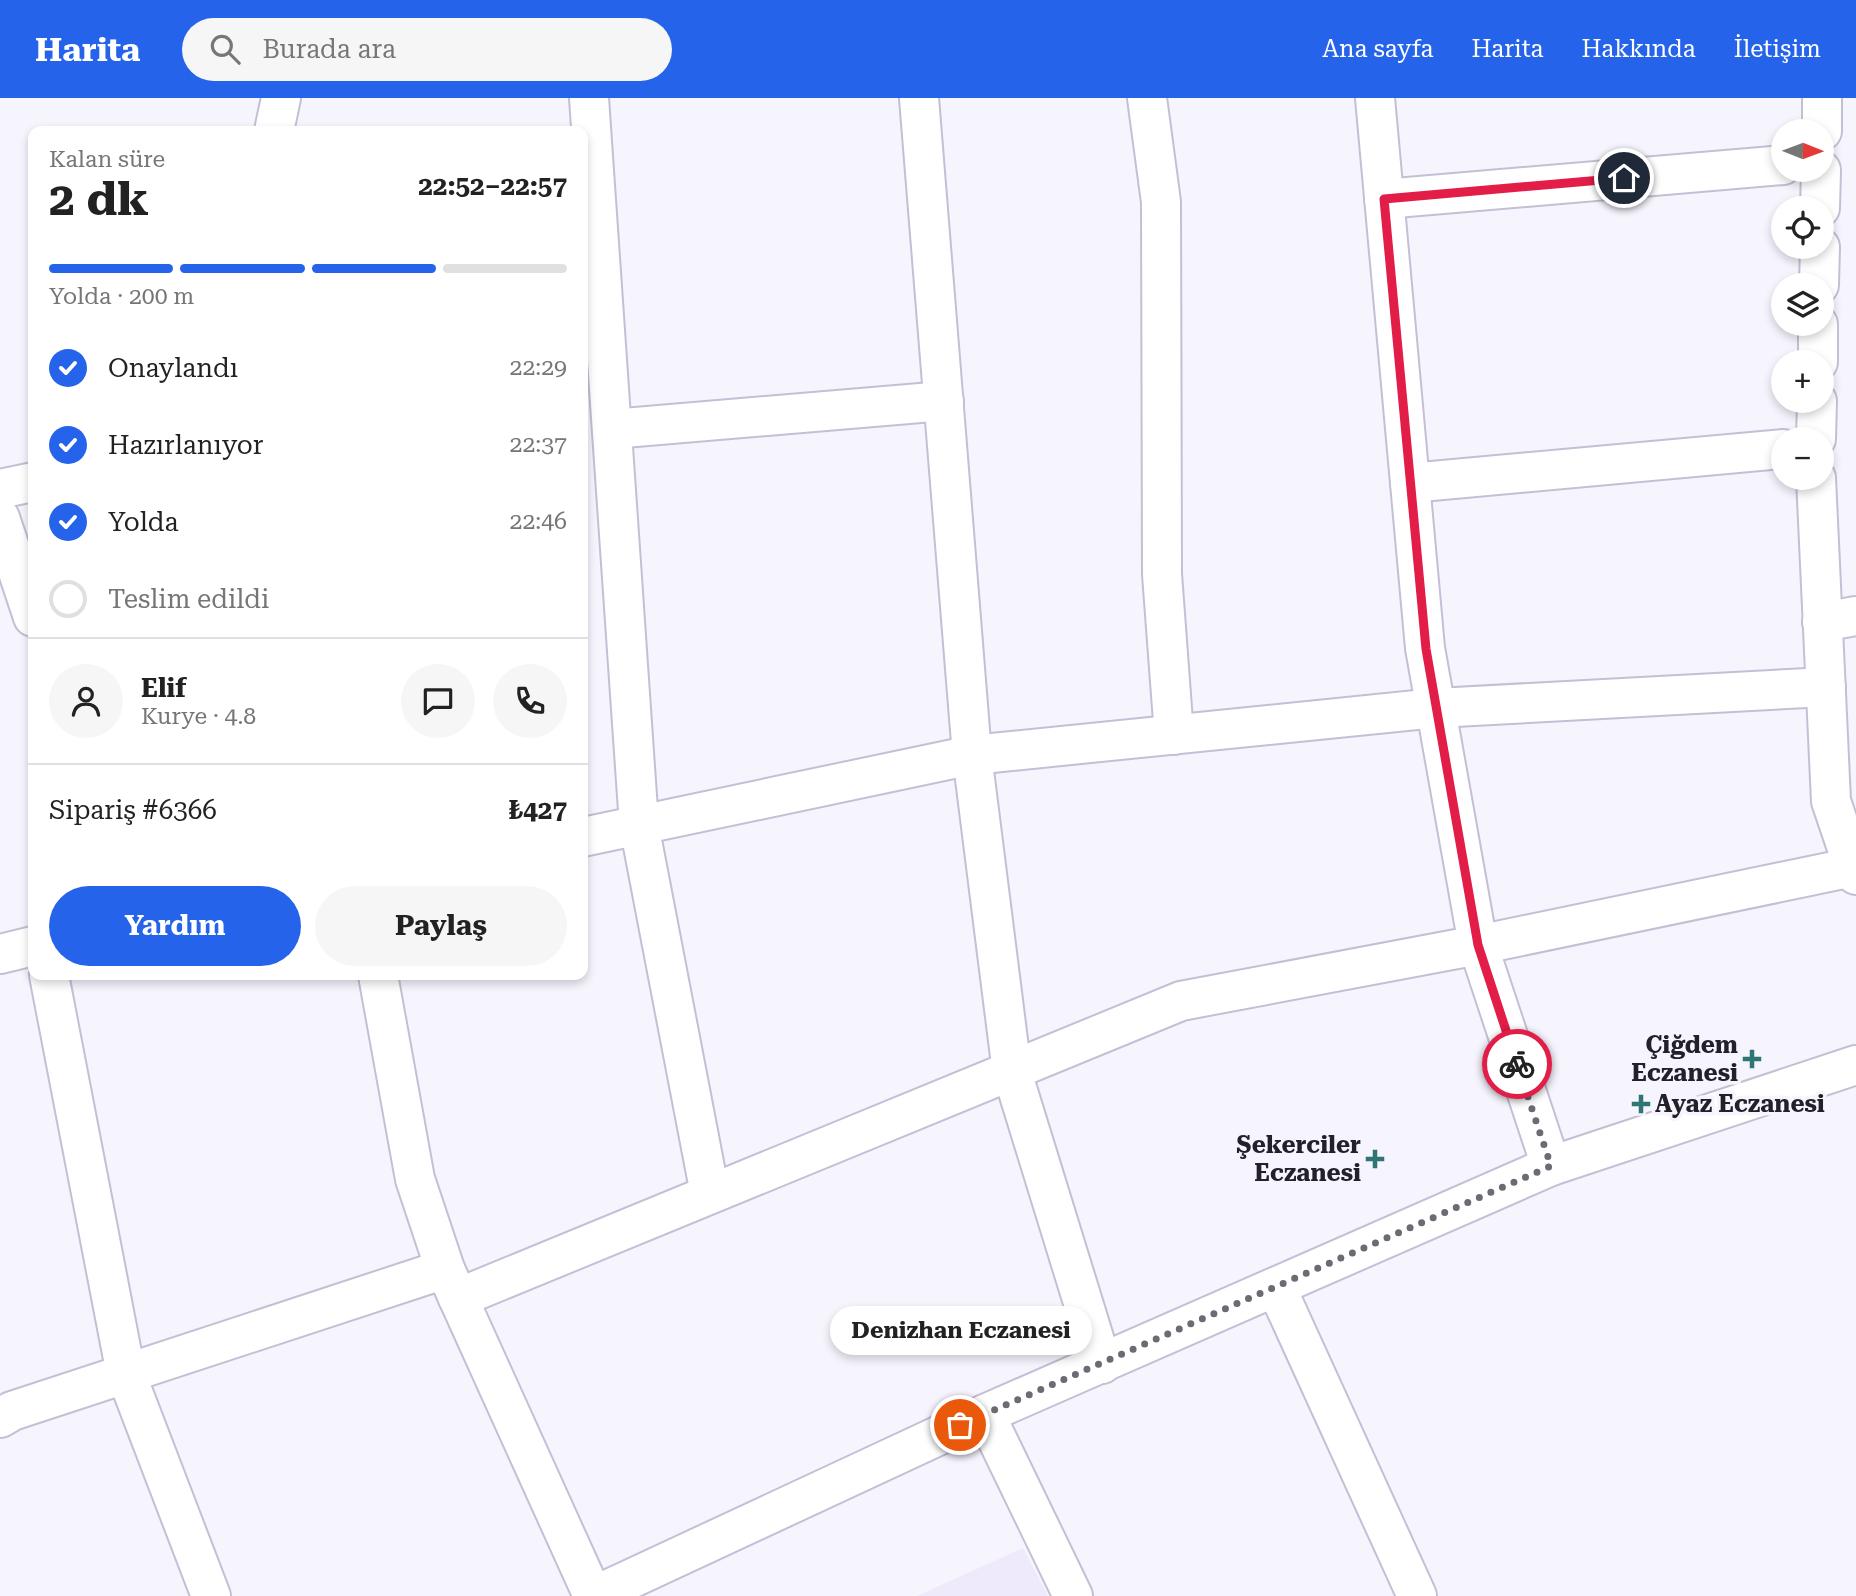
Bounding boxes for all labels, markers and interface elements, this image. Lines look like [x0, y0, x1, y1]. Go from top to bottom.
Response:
search box [182, 18, 672, 81]
text: Harita [35, 30, 140, 69]
icon: search [206, 30, 244, 68]
text: Burada ara [262, 34, 396, 64]
text: Ana sayfa [1322, 35, 1433, 63]
text: Harita [1471, 35, 1544, 63]
text: Hakkında [1582, 35, 1696, 63]
text: İletişim [1734, 35, 1821, 63]
north arrow [1771, 119, 1834, 182]
map controls [1771, 119, 1834, 490]
text: Kalan süre [49, 146, 165, 173]
pin [1594, 148, 1654, 208]
icon: home [1605, 159, 1643, 197]
text: 22:52–22:57 [418, 171, 567, 201]
text: 2 dk [49, 172, 149, 226]
button: locate [1771, 196, 1834, 259]
button: layers [1771, 273, 1834, 336]
text: Yolda · 200 m [49, 283, 194, 310]
icon: check [49, 349, 87, 387]
button: + [1771, 350, 1834, 413]
text: Onaylandı [108, 353, 238, 383]
text: 22:29 [510, 354, 567, 381]
icon: check [49, 426, 87, 464]
button: − [1771, 427, 1834, 490]
text: Hazırlanıyor [108, 430, 263, 460]
text: 22:37 [510, 431, 567, 458]
icon: check [49, 503, 87, 541]
text: Yolda [108, 507, 179, 537]
text: 22:46 [510, 508, 567, 535]
text: Teslim edildi [108, 584, 269, 614]
button: person [49, 664, 123, 738]
button: chat [401, 664, 475, 738]
button: phone [493, 664, 567, 738]
text: Elif [141, 673, 186, 703]
text: Kurye · 4.8 [141, 703, 256, 730]
text: Sipariş #6366 [49, 795, 217, 825]
text: ₺427 [509, 795, 567, 825]
button: Yardım [49, 886, 301, 966]
button: Paylaş [315, 886, 567, 966]
courier [1482, 1029, 1552, 1099]
place label: Çiğdem Eczanesi [1631, 1031, 1738, 1087]
icon: bike [1498, 1045, 1536, 1083]
marker: Çiğdem Eczanesi [1744, 1051, 1760, 1067]
place label: Ayaz Eczanesi [1655, 1090, 1825, 1118]
marker: Ayaz Eczanesi [1633, 1096, 1649, 1112]
place label: Şekerciler Eczanesi [1236, 1131, 1361, 1187]
marker: Şekerciler Eczanesi [1367, 1151, 1383, 1167]
callout: Denizhan Eczanesi [829, 1306, 1091, 1355]
text: Denizhan Eczanesi [851, 1317, 1071, 1344]
pin [930, 1395, 990, 1455]
icon: bag [941, 1406, 979, 1444]

